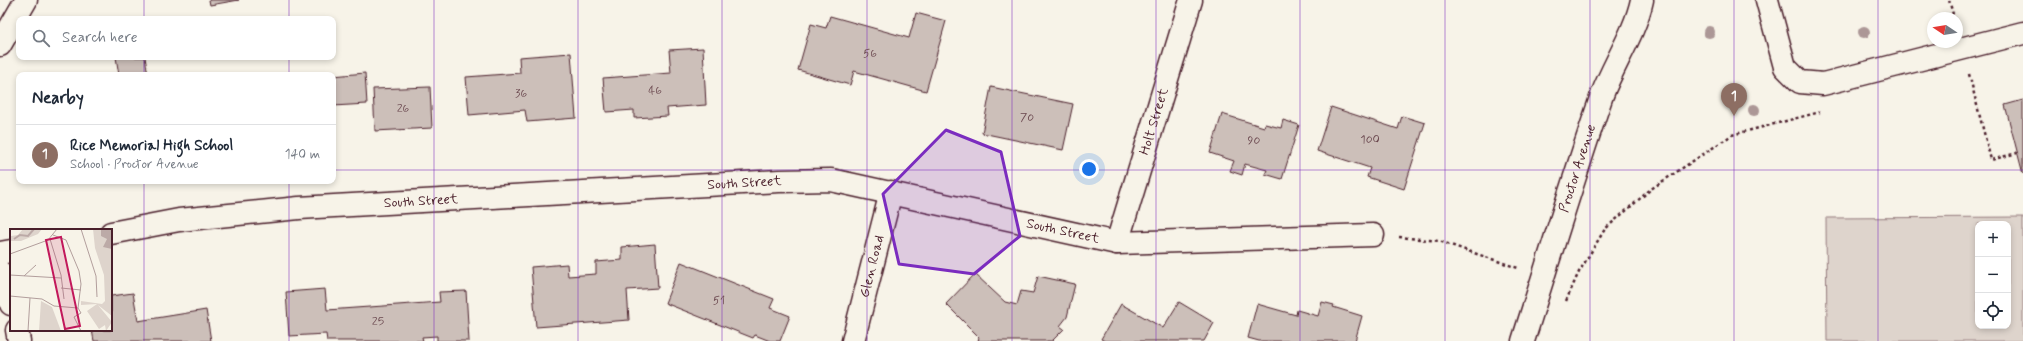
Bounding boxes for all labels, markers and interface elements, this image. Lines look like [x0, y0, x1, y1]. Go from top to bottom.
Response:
north arrow [1927, 12, 1963, 48]
search box [16, 16, 336, 60]
icon: search [30, 27, 52, 49]
text: Search here [62, 28, 138, 48]
house number: 56 [863, 46, 877, 62]
house number: 46 [648, 83, 662, 99]
pin: 1 [1721, 83, 1747, 116]
street label: Holt Street [1135, 85, 1173, 157]
house number: 36 [515, 86, 527, 102]
text: Nearby [32, 87, 84, 109]
house number: 26 [397, 101, 410, 117]
house number: 70 [1020, 110, 1034, 126]
street label: Proctor Avenue [1555, 122, 1600, 215]
house number: 100 [1360, 132, 1380, 148]
house number: 90 [1248, 133, 1261, 149]
text: Rice Memorial High School [70, 136, 233, 156]
text: 1 [42, 146, 48, 163]
text: 140 m [285, 146, 320, 163]
text: School · Proctor Avenue [70, 156, 199, 173]
your location [1079, 159, 1099, 179]
street label: South Street [707, 172, 783, 194]
street label: South Street [383, 190, 459, 212]
street label: South Street [1025, 214, 1102, 248]
map controls [1975, 221, 2011, 329]
button: + [1975, 221, 2011, 257]
inset map [10, 229, 112, 331]
street label: Glen Road [855, 233, 889, 299]
button: − [1975, 257, 2011, 293]
house number: 51 [713, 293, 725, 309]
button: locate [1975, 293, 2011, 329]
house number: 25 [372, 314, 384, 330]

